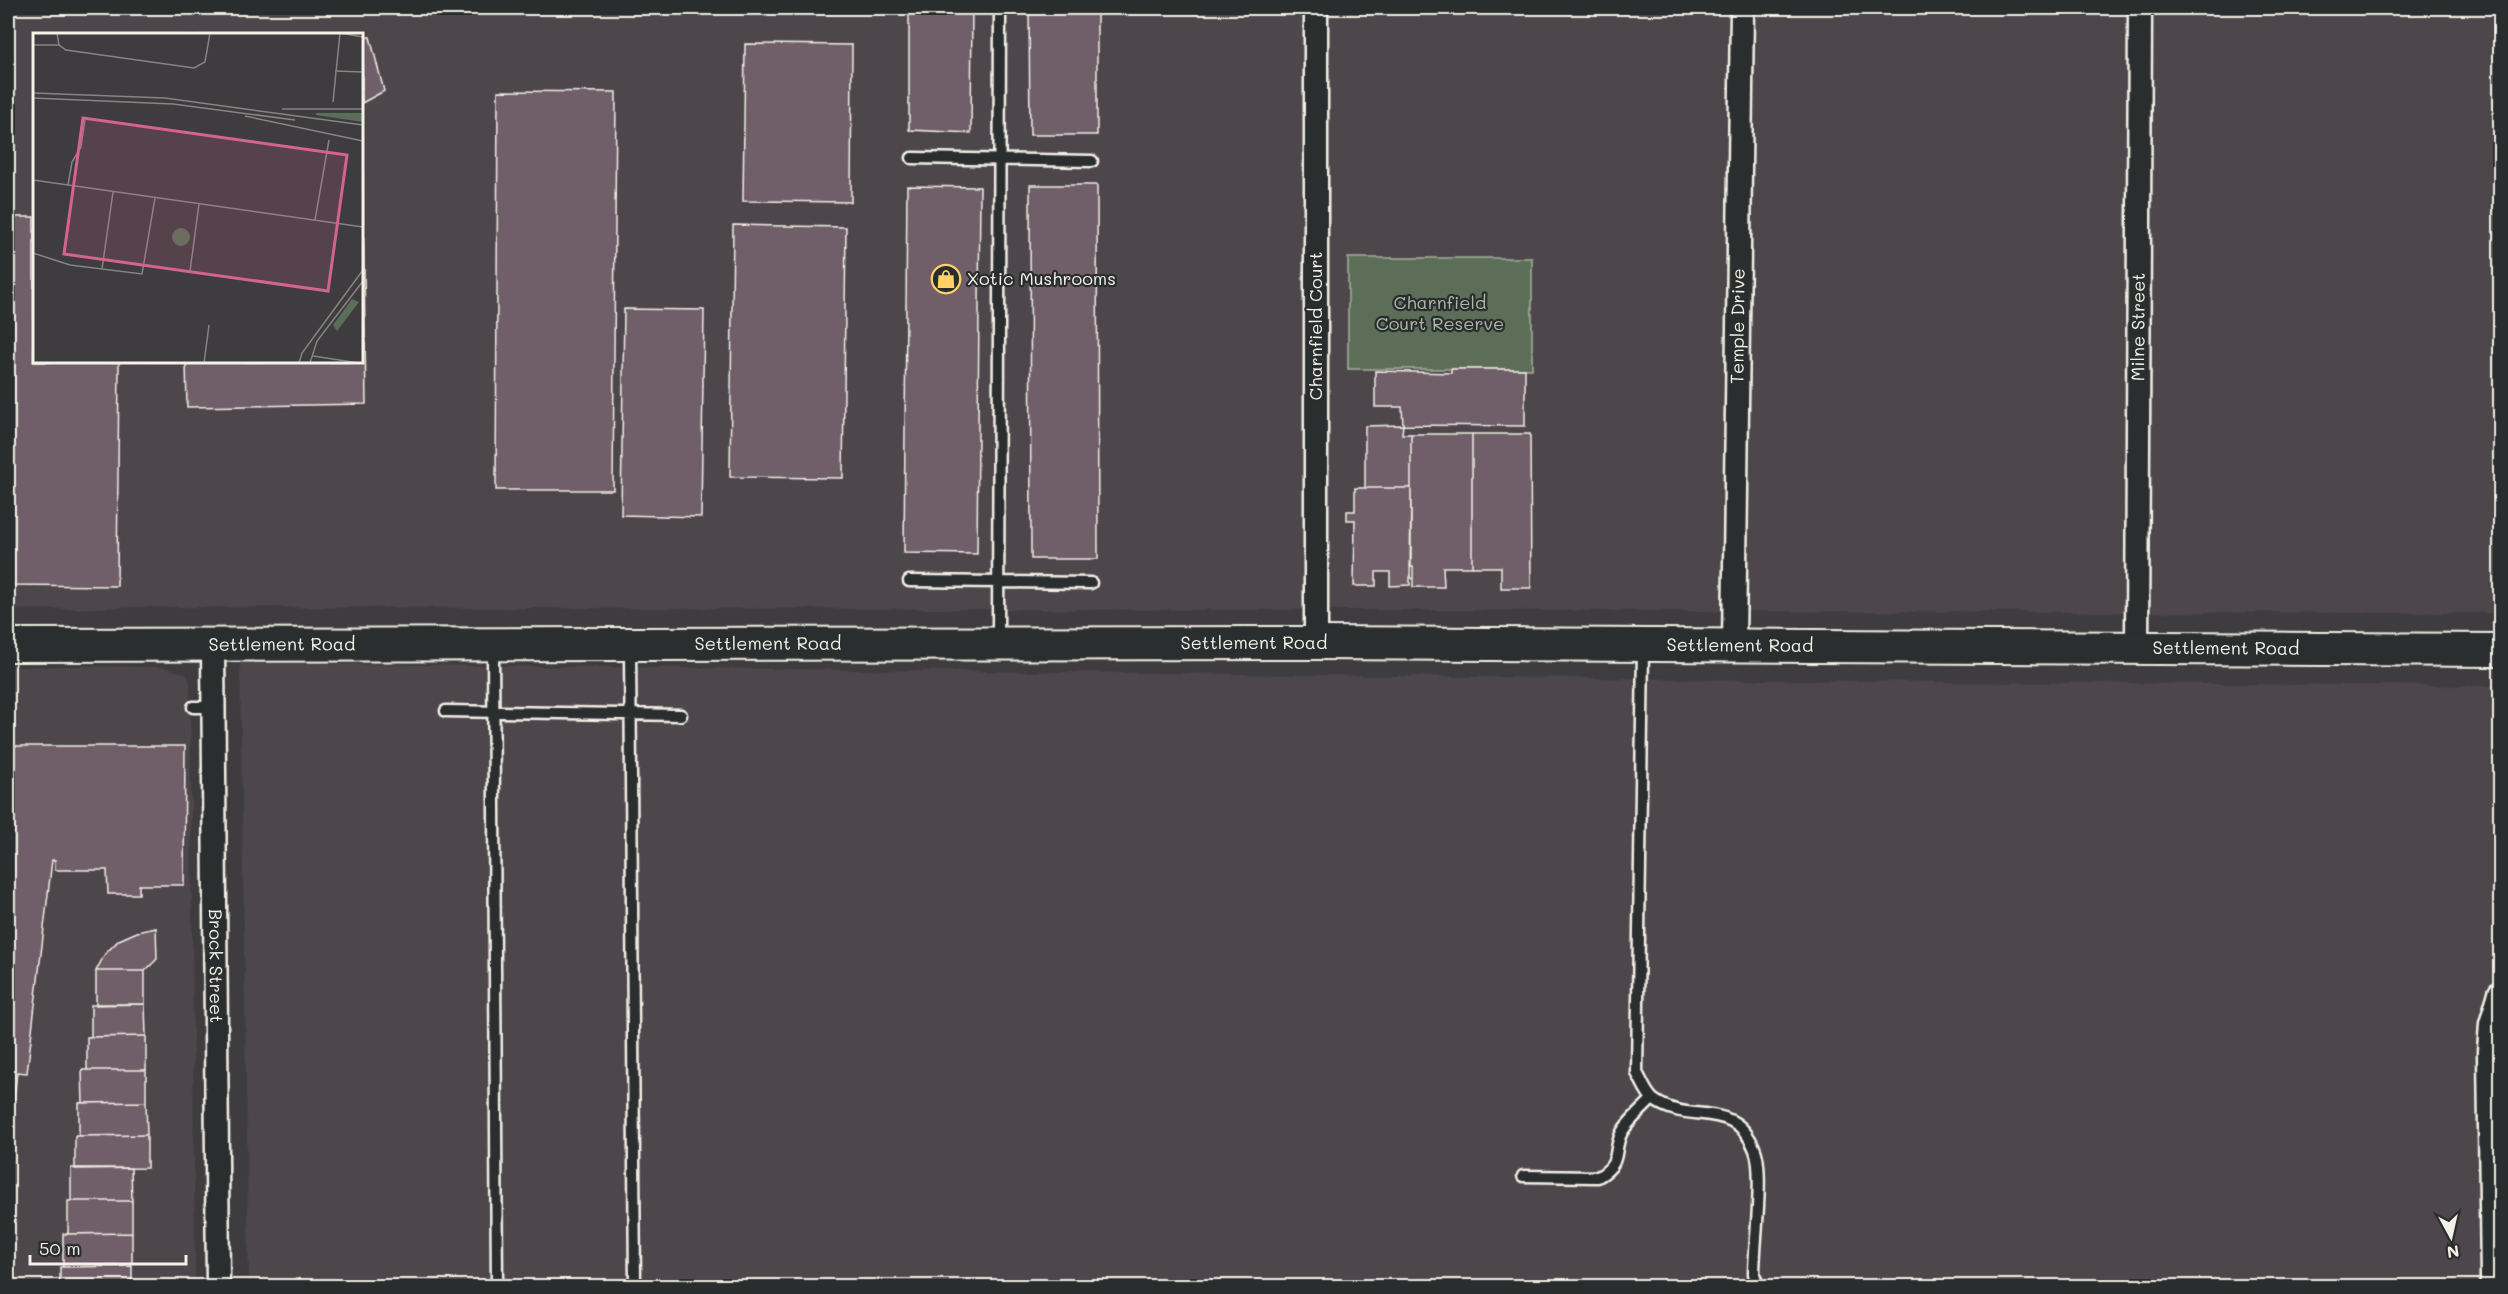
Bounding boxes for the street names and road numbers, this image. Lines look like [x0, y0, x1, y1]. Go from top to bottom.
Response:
street label: Charnfield Court [1303, 252, 1327, 400]
street label: Temple Drive [1724, 268, 1750, 384]
street label: Milne Street [2125, 273, 2150, 381]
street label: Settlement Road [1181, 630, 1328, 654]
street label: Settlement Road [209, 631, 355, 656]
street label: Settlement Road [695, 631, 841, 655]
street label: Settlement Road [1666, 632, 1814, 657]
street label: Settlement Road [2152, 635, 2300, 660]
street label: Brock Street [204, 909, 229, 1023]

